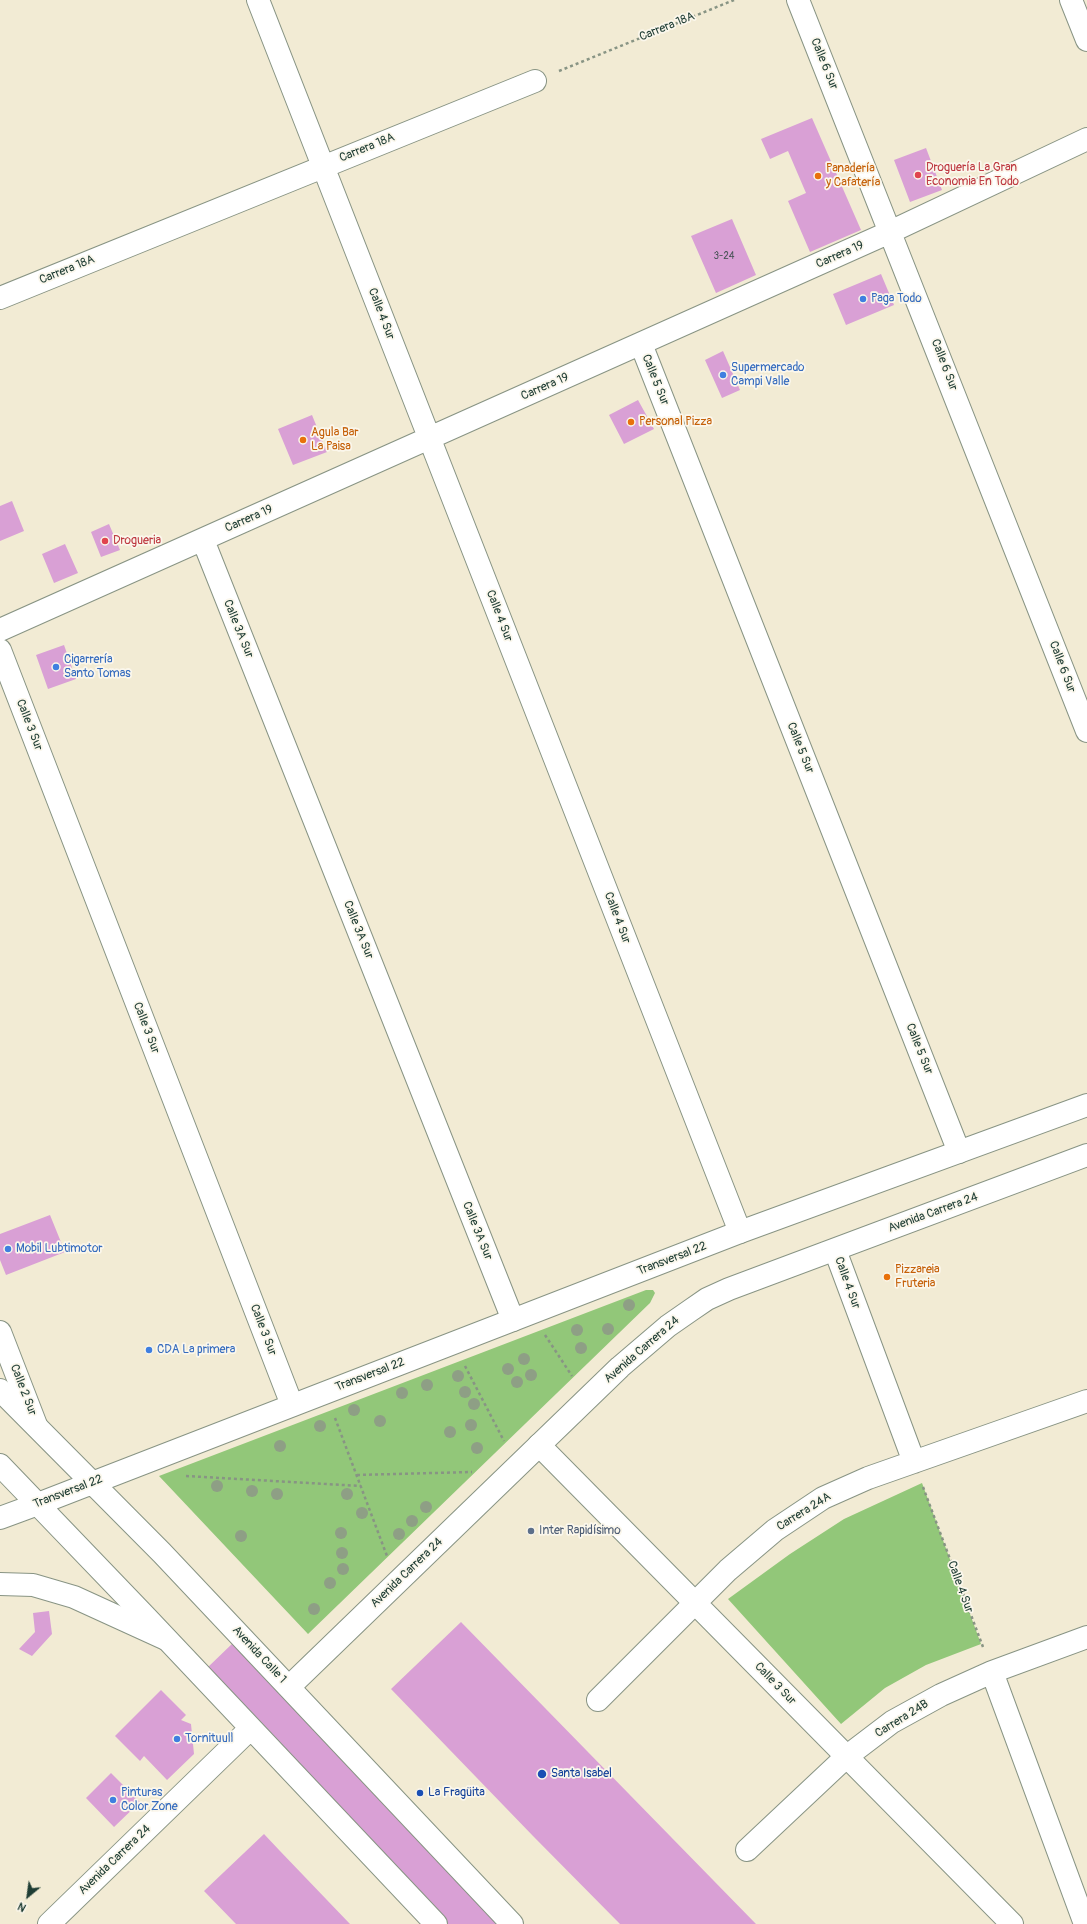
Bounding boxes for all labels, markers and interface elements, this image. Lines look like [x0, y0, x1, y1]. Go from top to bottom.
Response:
street label: Carrera 18A [637, 9, 697, 45]
street label: Calle 6 Sur [807, 36, 841, 92]
street label: Carrera 18A [337, 130, 397, 166]
place label: Droguería La Gran Economia En Todo [926, 161, 1019, 189]
place label: Panadería y Cafatería [826, 162, 880, 190]
marker: Droguería La Gran Economia En Todo [913, 170, 923, 180]
marker: Panadería y Cafatería [813, 171, 823, 181]
street label: Carrera 19 [814, 238, 866, 272]
house number: 3-24 [713, 250, 735, 262]
street label: Carrera 18A [37, 252, 97, 288]
street label: Calle 4 Sur [365, 286, 397, 342]
place label: Paga Todo [871, 292, 922, 306]
marker: Paga Todo [858, 294, 868, 304]
street label: Calle 6 Sur [928, 337, 960, 393]
street label: Calle 5 Sur [638, 352, 672, 408]
place label: Supermercado Campi Valle [731, 361, 805, 389]
street label: Carrera 19 [519, 370, 571, 404]
marker: Supermercado Campi Valle [718, 370, 728, 380]
place label: Personal Pizza [639, 415, 712, 429]
marker: Personal Pizza [626, 417, 636, 427]
place label: Agula Bar La Paisa [311, 426, 359, 454]
marker: Agula Bar La Paisa [298, 435, 308, 445]
street label: Carrera 19 [223, 502, 275, 536]
place label: Drogueria [113, 534, 161, 548]
marker: Drogueria [100, 536, 110, 546]
street label: Calle 4 Sur [483, 588, 515, 644]
street label: Calle 3A Sur [220, 598, 256, 660]
street label: Calle 6 Sur [1046, 639, 1078, 695]
place label: Cigarrería Santo Tomas [64, 653, 131, 681]
marker: Cigarrería Santo Tomas [51, 662, 61, 672]
street label: Calle 3 Sur [13, 697, 45, 753]
street label: Calle 5 Sur [783, 720, 817, 776]
street label: Calle 4 Sur [601, 890, 633, 946]
street label: Calle 3A Sur [340, 899, 376, 961]
street label: Calle 3 Sur [130, 1000, 162, 1056]
street label: Calle 5 Sur [902, 1021, 936, 1077]
street label: Avenida Carrera 24 [886, 1190, 980, 1236]
street label: Calle 3A Sur [459, 1200, 495, 1262]
street label: Transversal 22 [635, 1239, 709, 1279]
place label: Mobil Lubtimotor [16, 1242, 103, 1256]
marker: Mobil Lubtimotor [3, 1244, 13, 1254]
street label: Calle 4 Sur [831, 1255, 863, 1311]
place label: Pizzareia Fruteria [895, 1263, 940, 1291]
marker: Pizzareia Fruteria [882, 1272, 892, 1282]
street label: Calle 3 Sur [247, 1302, 279, 1358]
street label: Avenida Carrera 24 [602, 1314, 682, 1386]
place label: CDA La primera [157, 1343, 235, 1357]
marker: CDA La primera [144, 1345, 154, 1355]
street label: Transversal 22 [333, 1355, 407, 1395]
street label: Calle 2 Sur [7, 1362, 39, 1418]
street label: Transversal 22 [31, 1472, 105, 1512]
street label: Carrera 24A [774, 1490, 834, 1534]
place label: Inter Rapidísimo [539, 1524, 621, 1538]
marker: Inter Rapidísimo [526, 1526, 536, 1536]
street label: Avenida Carrera 24 [368, 1535, 446, 1611]
street label: Calle 4 Sur [944, 1559, 976, 1615]
street label: Avenida Calle 1 [229, 1623, 289, 1687]
street label: Calle 3 Sur [751, 1660, 799, 1708]
street label: Carrera 24B [873, 1697, 931, 1741]
place label: Tornituull [185, 1732, 233, 1746]
marker: Tornituull [172, 1734, 182, 1744]
place label: Santa Isabel [551, 1767, 612, 1781]
marker: Santa Isabel [536, 1768, 548, 1780]
place label: Pinturas Color Zone [121, 1786, 178, 1814]
place label: La Fragüita [428, 1786, 485, 1800]
marker: La Fragüita [415, 1788, 425, 1798]
marker: Pinturas Color Zone [108, 1795, 118, 1805]
street label: Avenida Carrera 24 [76, 1822, 154, 1898]
north arrow [8, 1876, 48, 1916]
text: N [16, 1899, 28, 1914]

